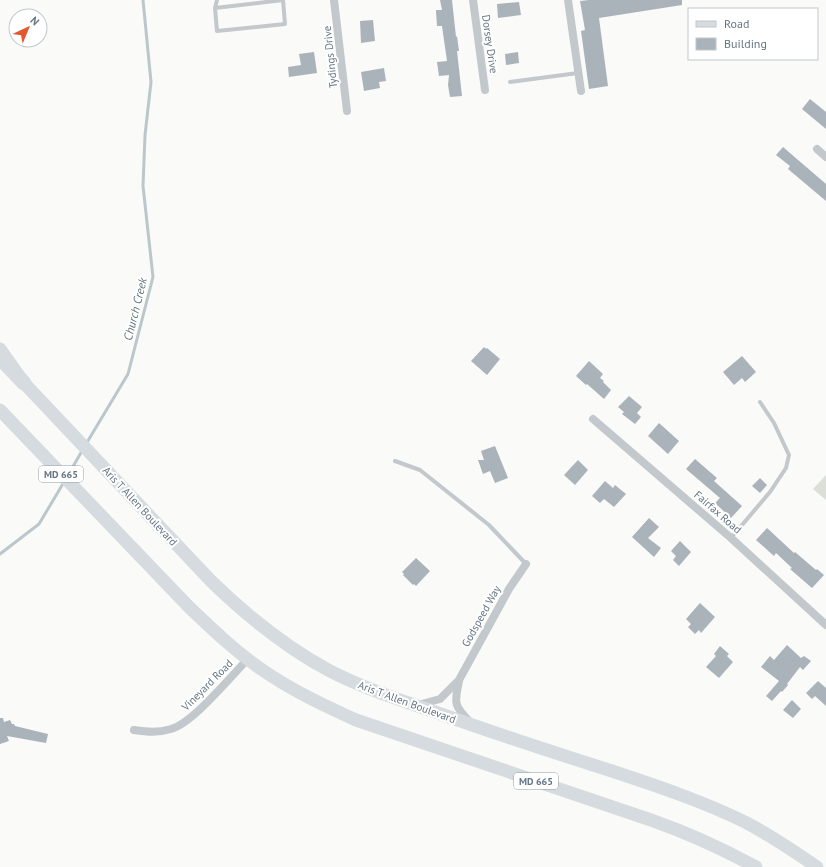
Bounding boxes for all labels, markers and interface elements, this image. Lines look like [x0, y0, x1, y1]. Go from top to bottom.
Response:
north arrow [8, 8, 48, 48]
legend [688, 8, 818, 60]
text: N [27, 13, 42, 28]
street label: Dorsey Drive [479, 14, 501, 75]
text: Road [724, 16, 749, 31]
street label: Tydings Drive [320, 25, 340, 89]
text: Building [724, 36, 767, 51]
water label: Church Creek [120, 275, 150, 342]
street label: Aris T Allen Boulevard [100, 463, 180, 549]
road number: MD 665 [39, 466, 83, 482]
street label: Fairfax Road [691, 488, 745, 536]
street label: Godspeed Way [458, 582, 504, 649]
street label: Vineyard Road [178, 656, 236, 714]
street label: Aris T Allen Boulevard [356, 678, 458, 726]
road number: MD 665 [514, 773, 558, 789]

